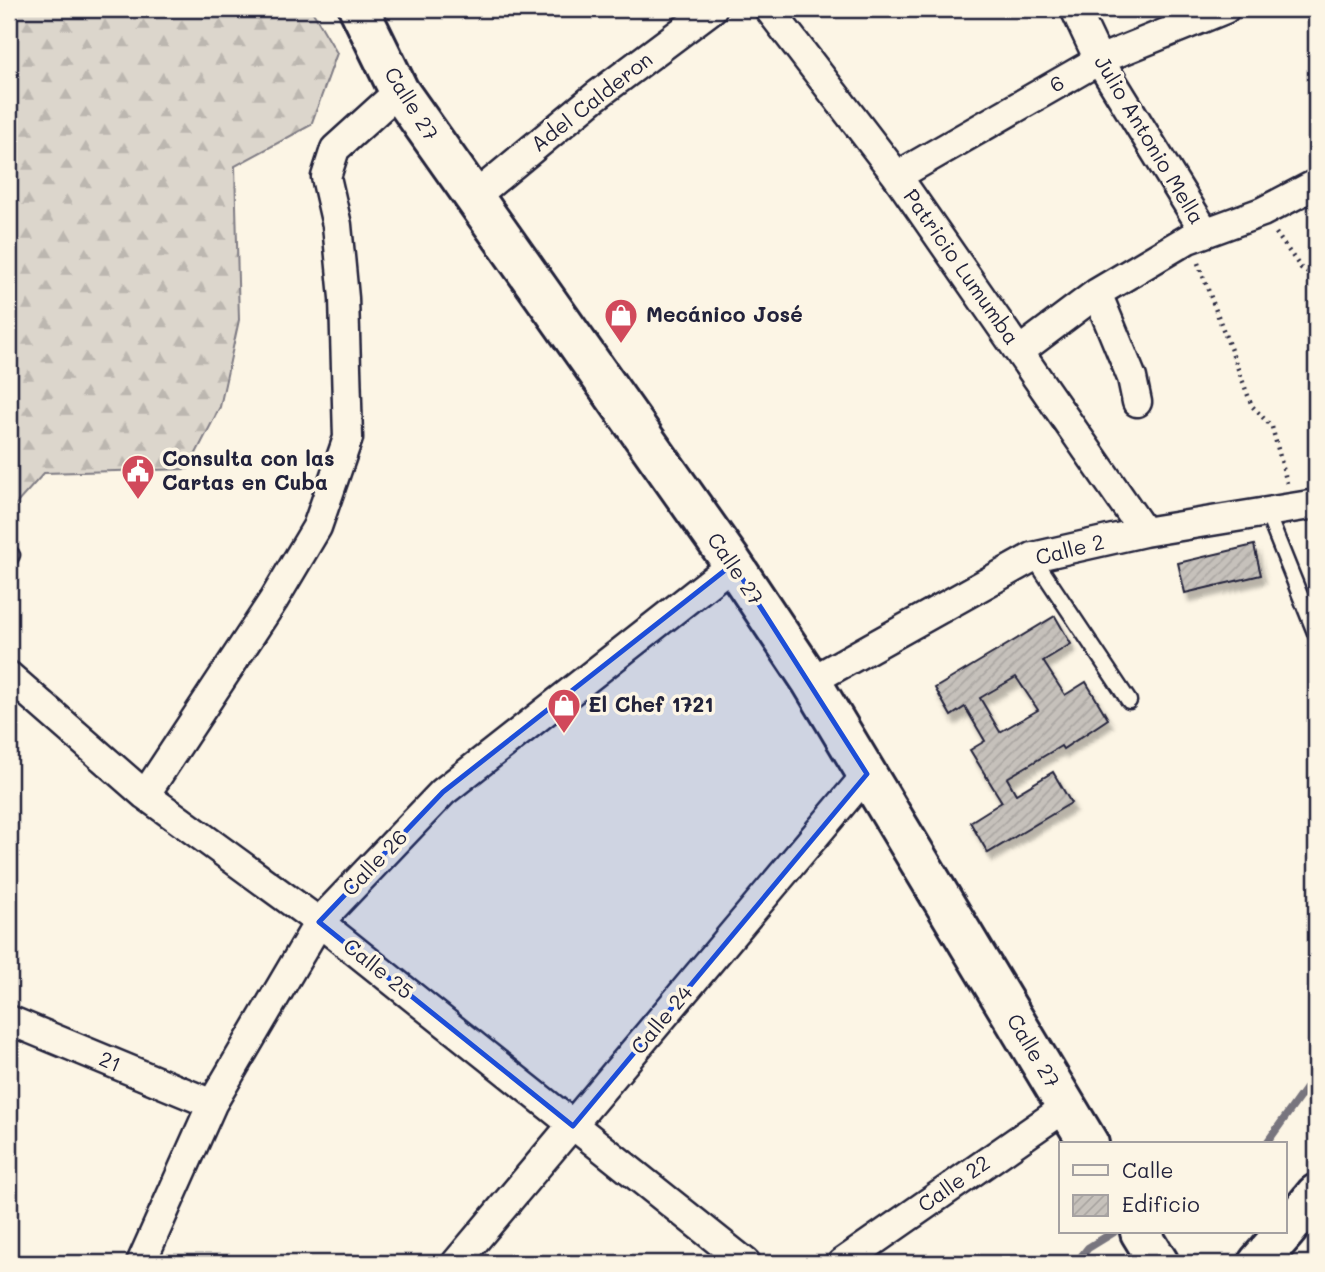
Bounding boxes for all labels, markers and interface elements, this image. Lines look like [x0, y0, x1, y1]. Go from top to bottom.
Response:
street label: Adel Calderon [525, 45, 657, 157]
street label: Julio Antonio Mella [1089, 50, 1211, 229]
street label: Calle 27 [379, 61, 445, 145]
street label: 6 [1044, 68, 1068, 98]
street label: Patricio Lumumba [898, 183, 1026, 349]
shop icon: Mecánico José [602, 296, 640, 345]
place label: Mecánico José [646, 300, 803, 327]
place label: Consulta con las Cartas en Cuba [162, 444, 335, 495]
public building icon: Consulta con las Cartas en Cuba [119, 452, 157, 501]
street label: Calle 27 [702, 527, 770, 610]
street label: Calle 2 [1032, 527, 1107, 570]
shop icon: El Chef 1721 [545, 686, 583, 735]
place label: El Chef 1721 [588, 690, 714, 717]
street label: Calle 26 [335, 823, 412, 901]
street label: Calle 25 [338, 931, 419, 1004]
street label: Calle 24 [624, 978, 698, 1059]
street label: Calle 27 [1002, 1008, 1067, 1092]
street label: 21 [96, 1044, 126, 1077]
legend [1059, 1142, 1286, 1234]
street label: Calle 22 [912, 1148, 994, 1217]
text: Calle [1122, 1156, 1174, 1183]
text: Edificio [1122, 1190, 1200, 1217]

